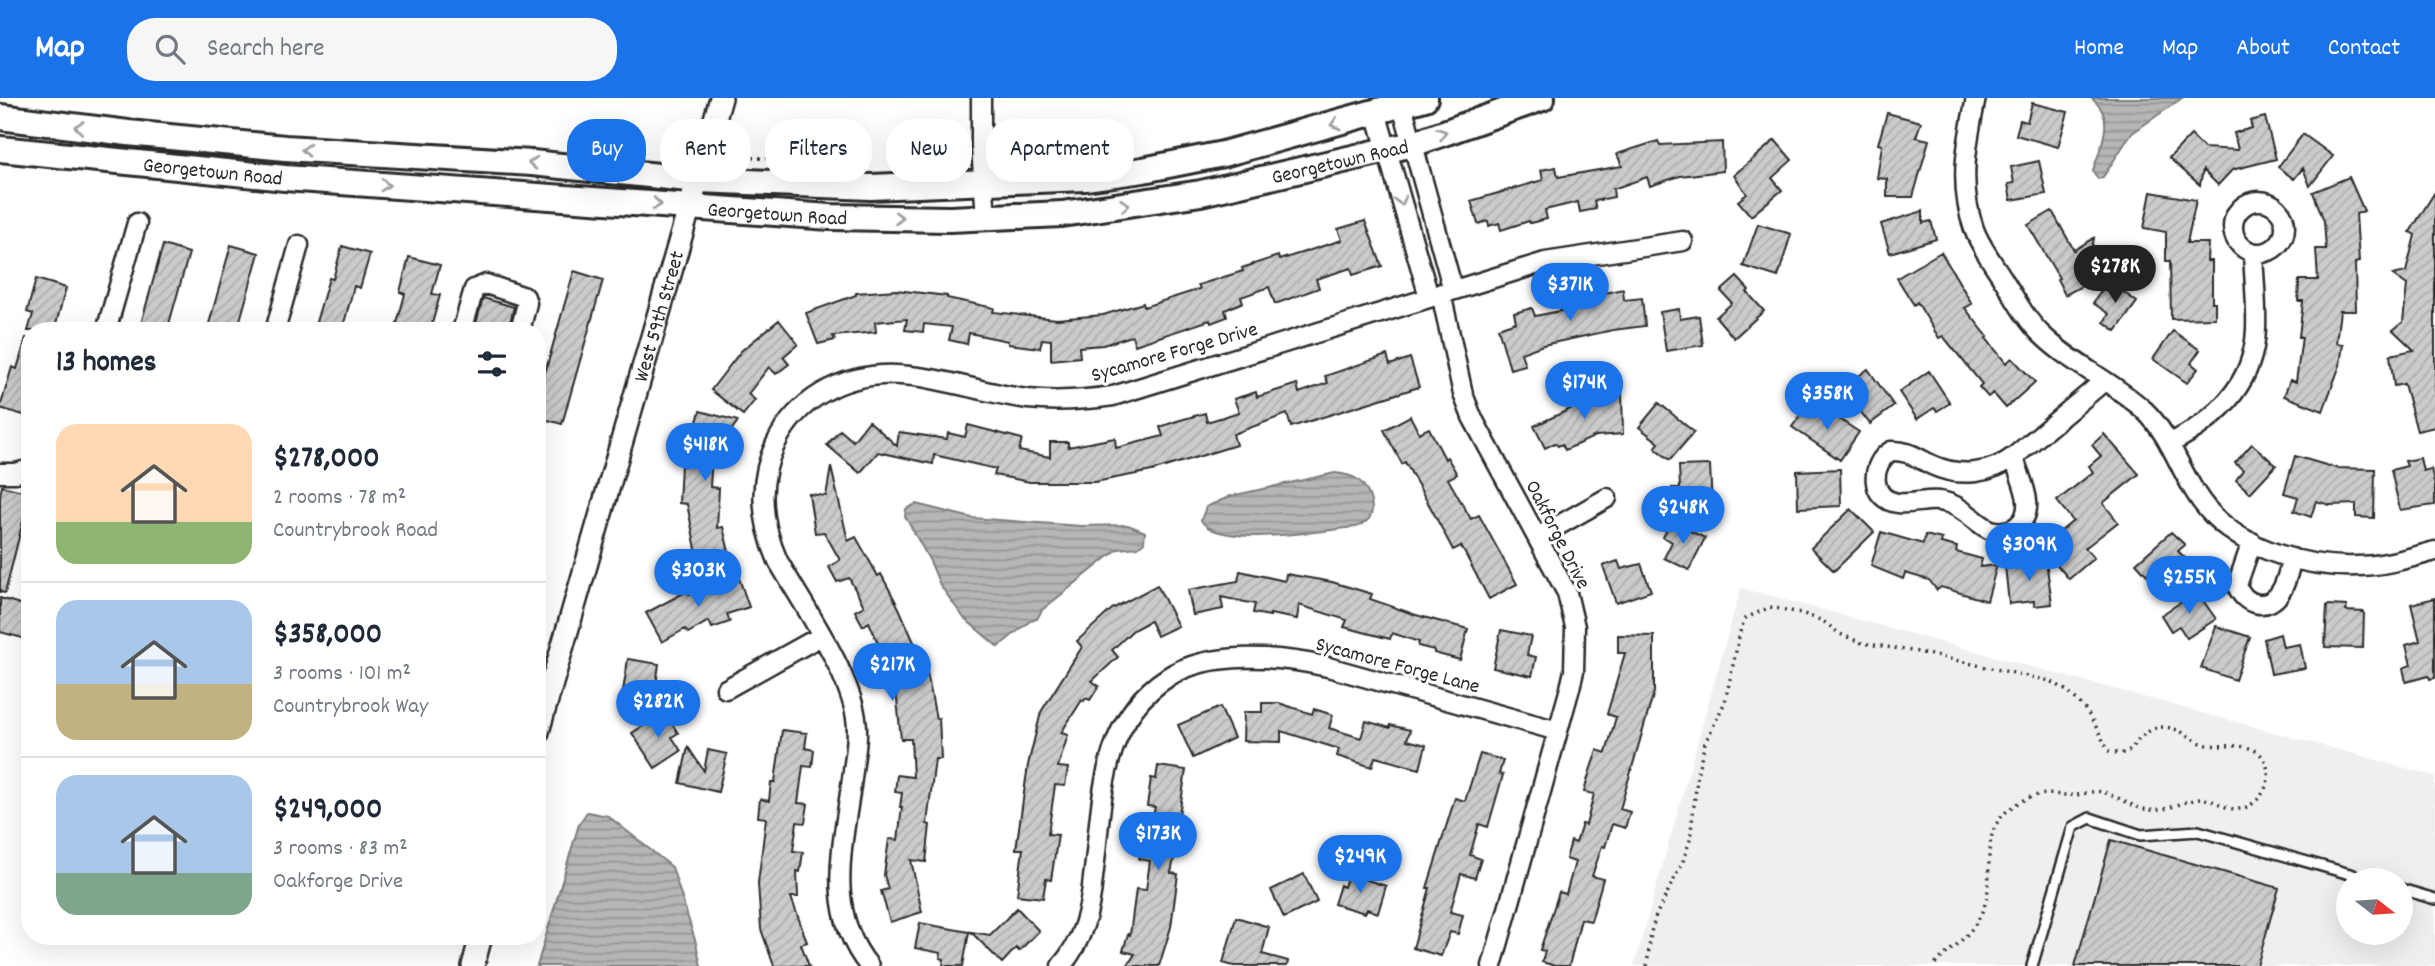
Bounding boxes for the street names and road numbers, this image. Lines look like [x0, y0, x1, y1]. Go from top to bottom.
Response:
street label: Georgetown Road [1269, 133, 1412, 194]
street label: Georgetown Road [141, 152, 284, 196]
street label: Georgetown Road [706, 196, 847, 235]
street label: West 59th Street [628, 248, 694, 386]
street label: Sycamore Forge Drive [1088, 316, 1262, 392]
street label: Oakforge Drive [1516, 476, 1597, 595]
street label: Sycamore Forge Lane [1312, 631, 1483, 703]

